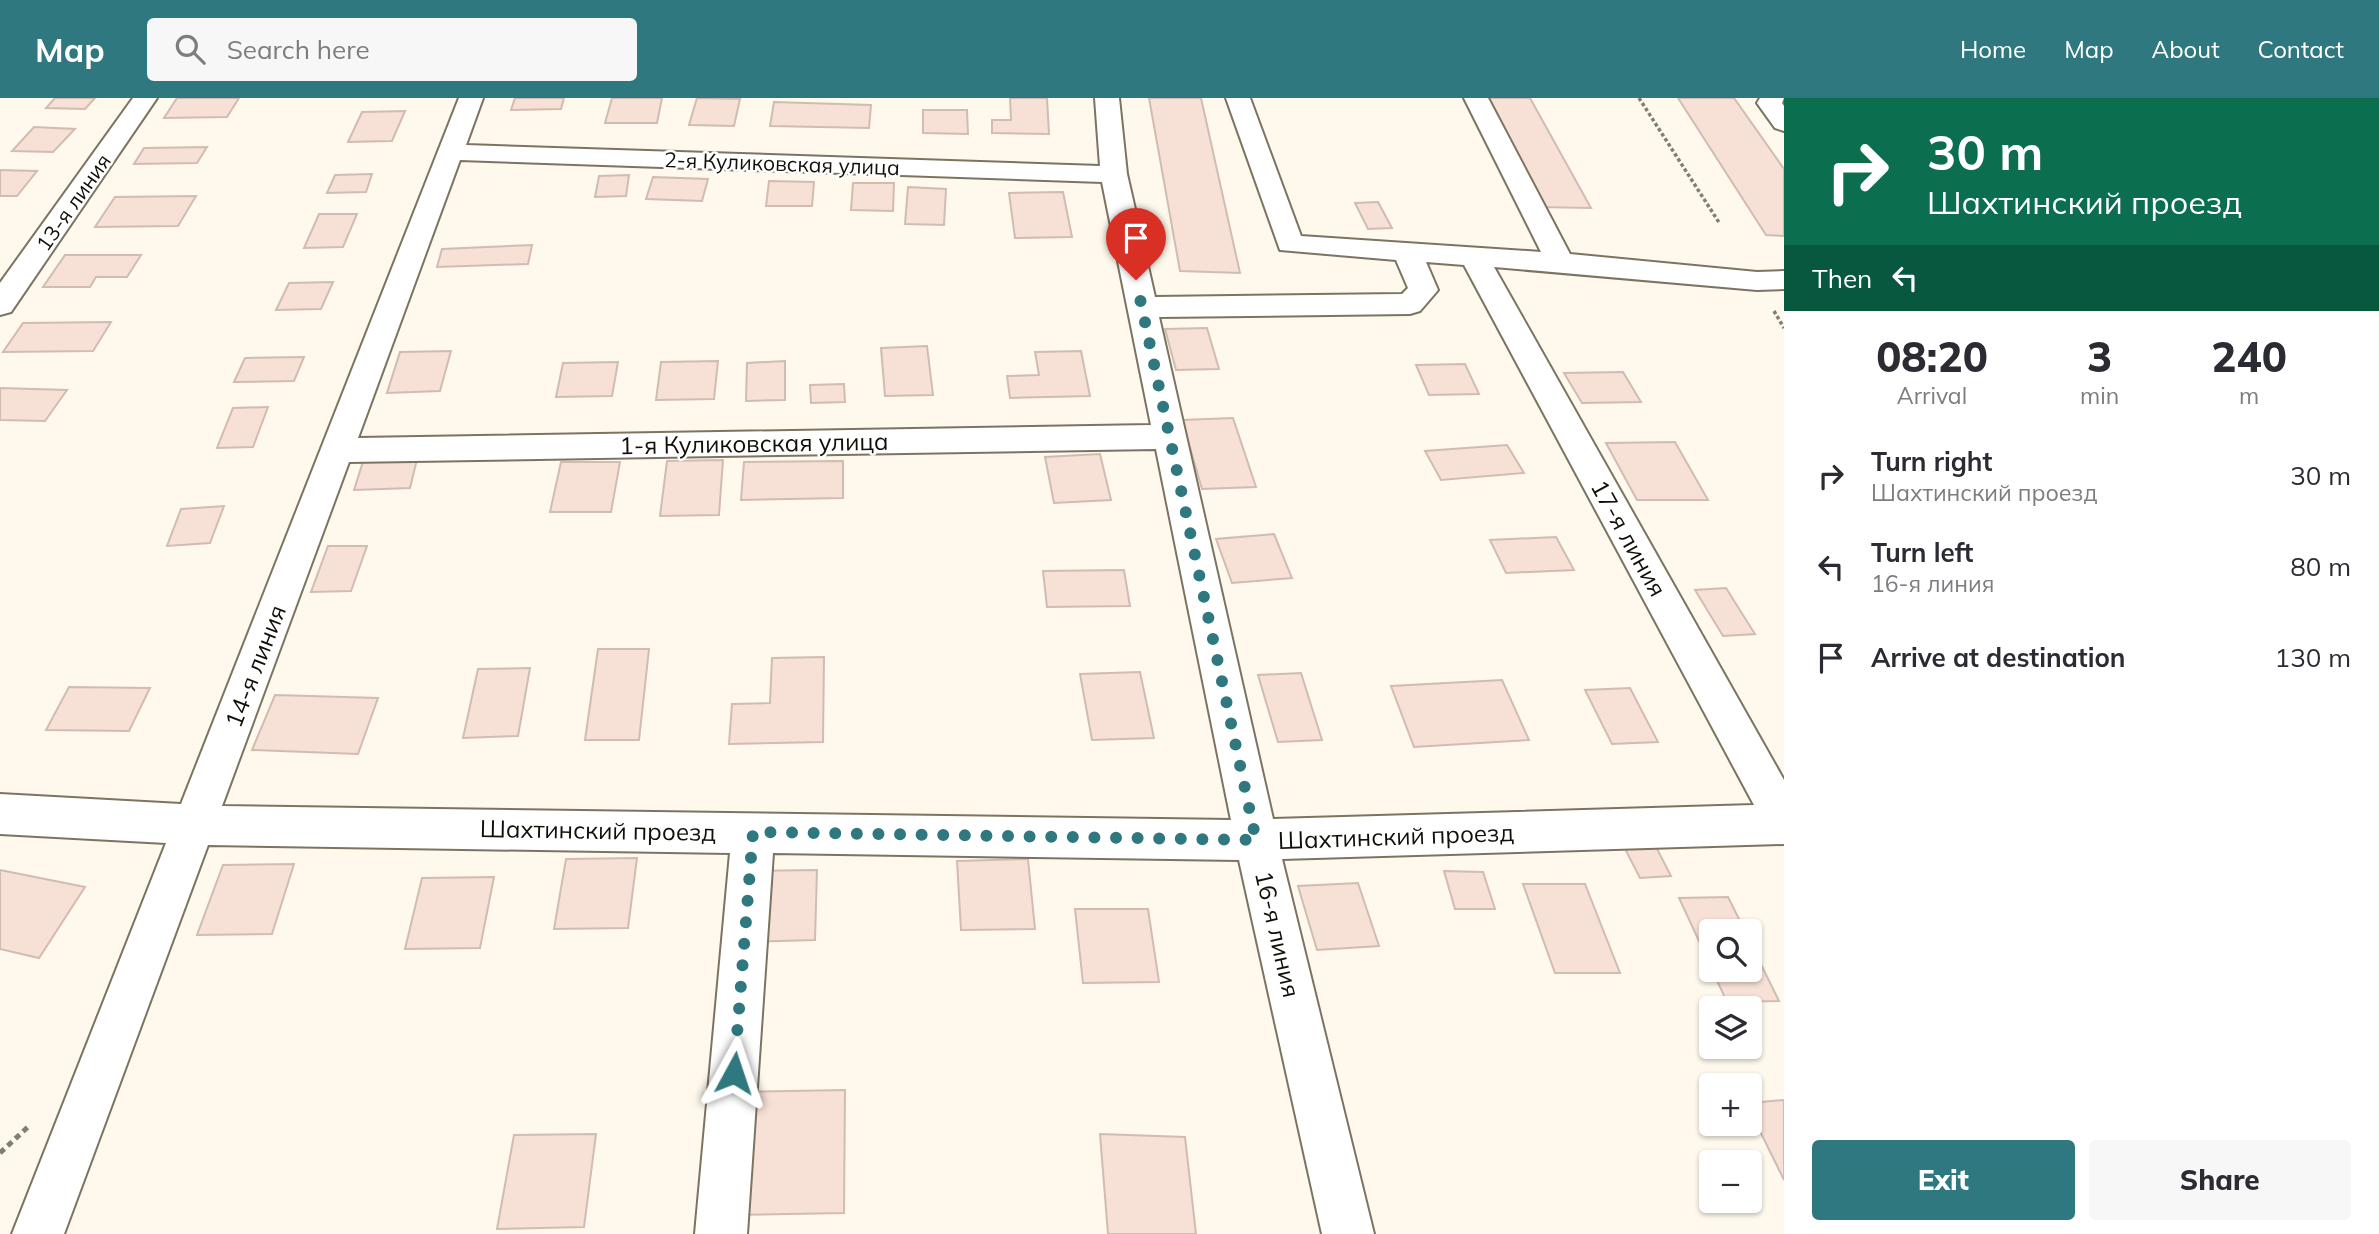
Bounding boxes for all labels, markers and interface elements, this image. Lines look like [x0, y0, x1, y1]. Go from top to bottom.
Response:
search box [147, 18, 637, 81]
text: Map [35, 29, 105, 70]
icon: search [171, 30, 209, 68]
text: Search here [227, 33, 370, 66]
text: Home [1960, 34, 2026, 64]
text: Map [2064, 34, 2114, 64]
text: About [2152, 34, 2220, 64]
text: Contact [2258, 34, 2344, 64]
text: 30 m [1927, 121, 2043, 182]
icon: right [1812, 126, 1903, 217]
street label: 2-я Куликовская улица [664, 146, 900, 180]
street label: 13-я линия [30, 148, 116, 256]
text: Шахтинский проезд [1927, 182, 2242, 222]
pin [1106, 208, 1166, 280]
icon: arrive [1117, 219, 1155, 257]
icon: left [1886, 259, 1924, 297]
text: Then [1812, 262, 1872, 295]
text: 08:20 [1876, 330, 1988, 383]
text: 3 [2087, 330, 2112, 383]
text: 240 [2211, 330, 2287, 383]
text: Arrival [1897, 381, 1967, 410]
text: min [2080, 381, 2119, 410]
text: m [2239, 381, 2259, 410]
street label: 1-я Куликовская улица [619, 426, 889, 460]
text: Turn right [1871, 445, 1992, 478]
icon: right [1812, 457, 1850, 495]
text: 30 m [2290, 459, 2351, 492]
street label: 17-я линия [1585, 474, 1673, 602]
text: Шахтинский проезд [1871, 478, 2097, 507]
text: Turn left [1871, 536, 1973, 569]
icon: left [1812, 548, 1850, 586]
text: 80 m [2290, 550, 2351, 583]
text: 16-я линия [1871, 569, 1994, 598]
street label: 14-я линия [218, 601, 292, 731]
icon: arrive [1812, 639, 1850, 677]
text: Arrive at destination [1871, 641, 2126, 674]
text: 130 m [2275, 641, 2351, 674]
street label: Шахтинский проезд [480, 813, 716, 847]
street label: Шахтинский проезд [1277, 817, 1515, 855]
street label: 16-я линия [1249, 868, 1307, 1000]
map controls [1699, 919, 1762, 1213]
button: search [1699, 919, 1762, 982]
button: layers [1699, 996, 1762, 1059]
position arrow [697, 1036, 771, 1110]
button: + [1699, 1073, 1762, 1136]
button: Exit [1812, 1140, 2075, 1220]
button: Share [2089, 1140, 2351, 1220]
button: − [1699, 1150, 1762, 1213]

